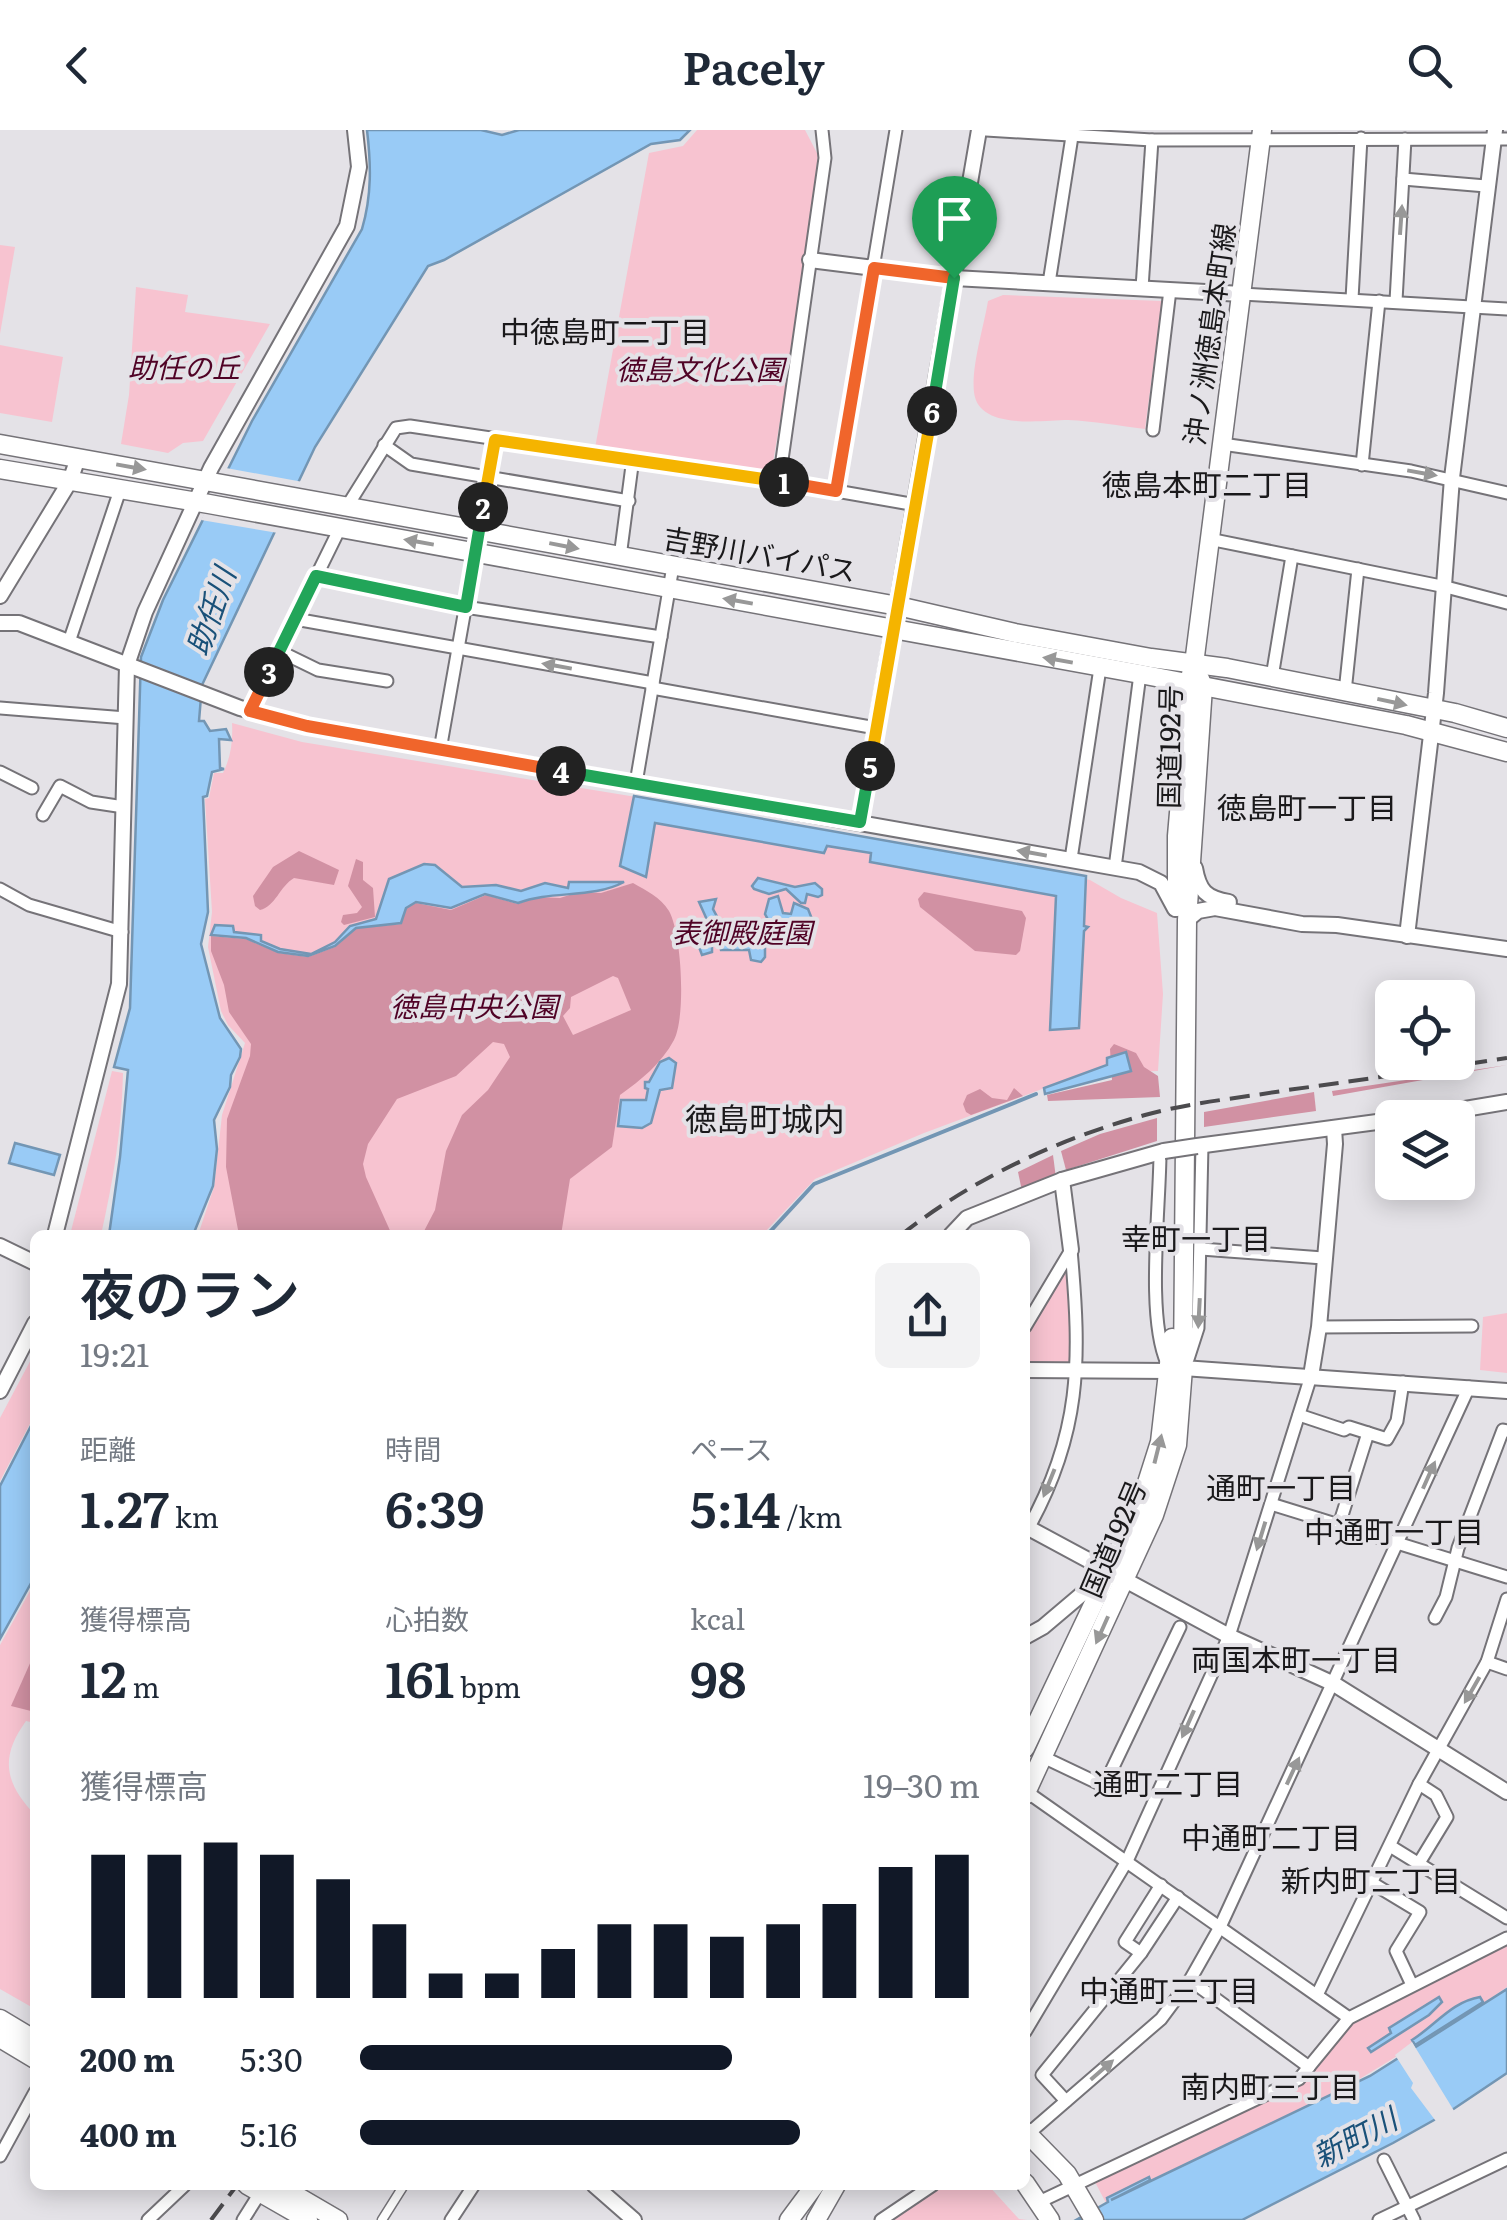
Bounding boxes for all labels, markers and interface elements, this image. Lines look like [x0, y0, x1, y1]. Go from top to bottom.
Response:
text: Pacely [682, 32, 825, 99]
icon: back [50, 38, 105, 93]
icon: search [1402, 38, 1457, 93]
pin [912, 176, 997, 279]
icon: arrive [927, 191, 982, 246]
one-way arrow [1393, 204, 1409, 236]
street label: 沖ノ洲徳島本町線 [1172, 220, 1244, 448]
district label: 中徳島町二丁目 [500, 308, 710, 352]
park label: 助任の丘 [128, 345, 241, 387]
park label: 徳島文化公園 [616, 347, 788, 389]
pin: 6 [907, 386, 957, 436]
text: 6 [924, 390, 940, 432]
pin: 1 [759, 457, 809, 507]
one-way arrow [115, 460, 147, 475]
text: 1 [778, 461, 790, 503]
district label: 徳島本町二丁目 [1102, 461, 1312, 505]
one-way arrow [1407, 466, 1438, 482]
pin: 2 [458, 482, 508, 532]
text: 2 [475, 486, 491, 528]
street label: 吉野川バイパス [660, 515, 860, 591]
one-way arrow [402, 534, 434, 549]
one-way arrow [549, 538, 580, 554]
water label: 助任川 [174, 558, 245, 661]
one-way arrow [722, 593, 753, 608]
pin: 3 [244, 647, 294, 697]
text: 3 [261, 651, 277, 693]
one-way arrow [1042, 652, 1073, 667]
one-way arrow [542, 658, 573, 674]
street label: 国道192号 [1146, 685, 1190, 809]
one-way arrow [1377, 694, 1408, 710]
pin: 5 [845, 741, 895, 791]
text: 5 [862, 745, 878, 787]
pin: 4 [536, 746, 586, 796]
text: 4 [553, 750, 569, 792]
district label: 徳島町一丁目 [1217, 784, 1397, 828]
one-way arrow [1015, 845, 1047, 860]
park label: 表御殿庭園 [672, 910, 816, 952]
map controls [1375, 980, 1475, 1200]
button: locate [1375, 980, 1475, 1080]
park label: 徳島中央公園 [390, 984, 562, 1026]
district label: 徳島町城内 [685, 1093, 845, 1141]
button: layers [1375, 1100, 1475, 1200]
district label: 幸町一丁目 [1121, 1215, 1271, 1259]
text: 夜のラン [80, 1250, 300, 1332]
button: share [875, 1263, 980, 1368]
one-way arrow [1190, 1297, 1206, 1329]
text: 19:21 [80, 1329, 149, 1377]
text: 距離 [80, 1427, 136, 1469]
text: 時間 [385, 1427, 441, 1469]
text: ペース [690, 1427, 773, 1469]
one-way arrow [1150, 1433, 1166, 1464]
one-way arrow [1421, 1460, 1437, 1490]
district label: 通町一丁目 [1206, 1464, 1356, 1508]
one-way arrow [1041, 1468, 1057, 1498]
text: 1.27 [80, 1469, 169, 1543]
text: 6:39 [385, 1469, 485, 1543]
text: 5:14 [690, 1469, 781, 1543]
street label: 国道192号 [1068, 1473, 1156, 1603]
text: km [169, 1495, 219, 1537]
text: /km [781, 1495, 842, 1537]
district label: 中通町一丁目 [1304, 1508, 1484, 1552]
one-way arrow [1253, 1521, 1268, 1552]
text: 獲得標高 [80, 1597, 192, 1639]
text: 心拍数 [385, 1597, 469, 1639]
text: kcal [690, 1597, 745, 1639]
one-way arrow [1094, 1616, 1111, 1645]
district label: 両国本町一丁目 [1191, 1636, 1401, 1680]
text: 12 [80, 1639, 127, 1713]
text: 161 [385, 1639, 454, 1713]
text: 98 [690, 1639, 746, 1713]
text: m [127, 1665, 160, 1707]
text: bpm [454, 1665, 521, 1707]
one-way arrow [1463, 1675, 1480, 1704]
one-way arrow [1180, 1710, 1197, 1739]
one-way arrow [1285, 1756, 1302, 1785]
text: 獲得標高 [80, 1760, 208, 1808]
text: 19–30 m [863, 1760, 980, 1808]
district label: 通町二丁目 [1093, 1760, 1243, 1804]
district label: 中通町二丁目 [1181, 1814, 1361, 1858]
district label: 新内町二丁目 [1281, 1857, 1461, 1901]
district label: 中通町三丁目 [1079, 1967, 1259, 2011]
text: 200 m [80, 2034, 175, 2082]
text: 5:30 [240, 2034, 302, 2082]
one-way arrow [1089, 2059, 1114, 2081]
district label: 南内町三丁目 [1180, 2063, 1360, 2107]
water label: 新町川 [1304, 2094, 1407, 2177]
text: 400 m [80, 2109, 177, 2157]
text: 5:16 [240, 2109, 297, 2157]

